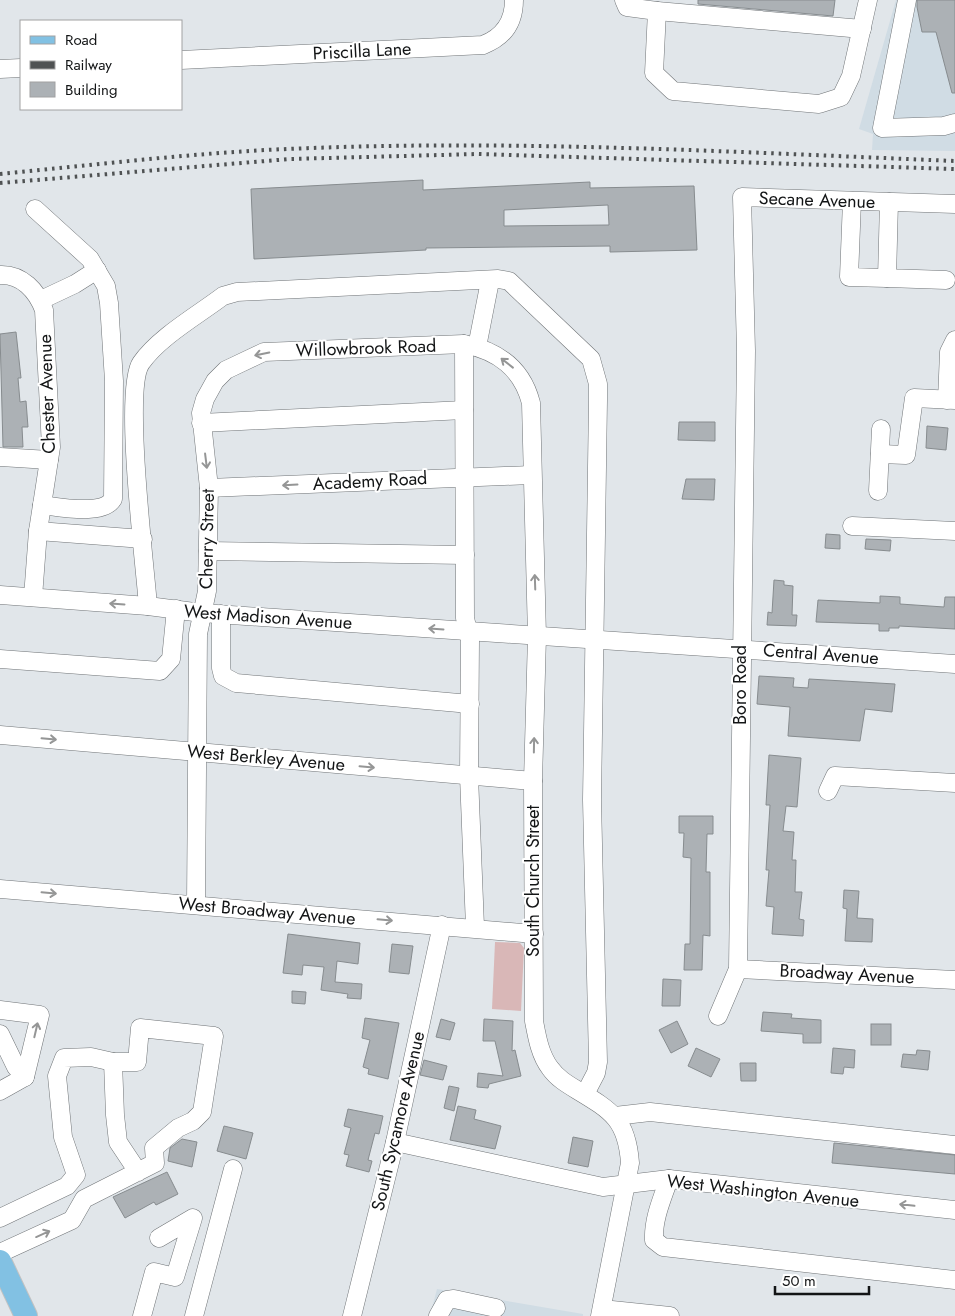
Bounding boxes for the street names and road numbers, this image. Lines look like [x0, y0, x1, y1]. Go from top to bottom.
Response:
street label: Priscilla Lane [312, 35, 412, 67]
street label: Secane Avenue [758, 185, 876, 215]
street label: Willowbrook Road [295, 333, 437, 363]
street label: Chester Avenue [32, 334, 62, 454]
street label: Academy Road [312, 465, 428, 497]
street label: Cherry Street [193, 488, 221, 589]
street label: West Madison Avenue [183, 598, 353, 636]
street label: Central Avenue [762, 637, 880, 671]
street label: Boro Road [727, 645, 753, 725]
street label: West Berkley Avenue [186, 738, 346, 778]
street label: South Church Street [520, 804, 546, 957]
street label: West Broadway Avenue [177, 890, 357, 932]
street label: Broadway Avenue [779, 957, 915, 991]
street label: South Sycamore Avenue [365, 1029, 431, 1213]
street label: West Washington Avenue [665, 1168, 861, 1214]

